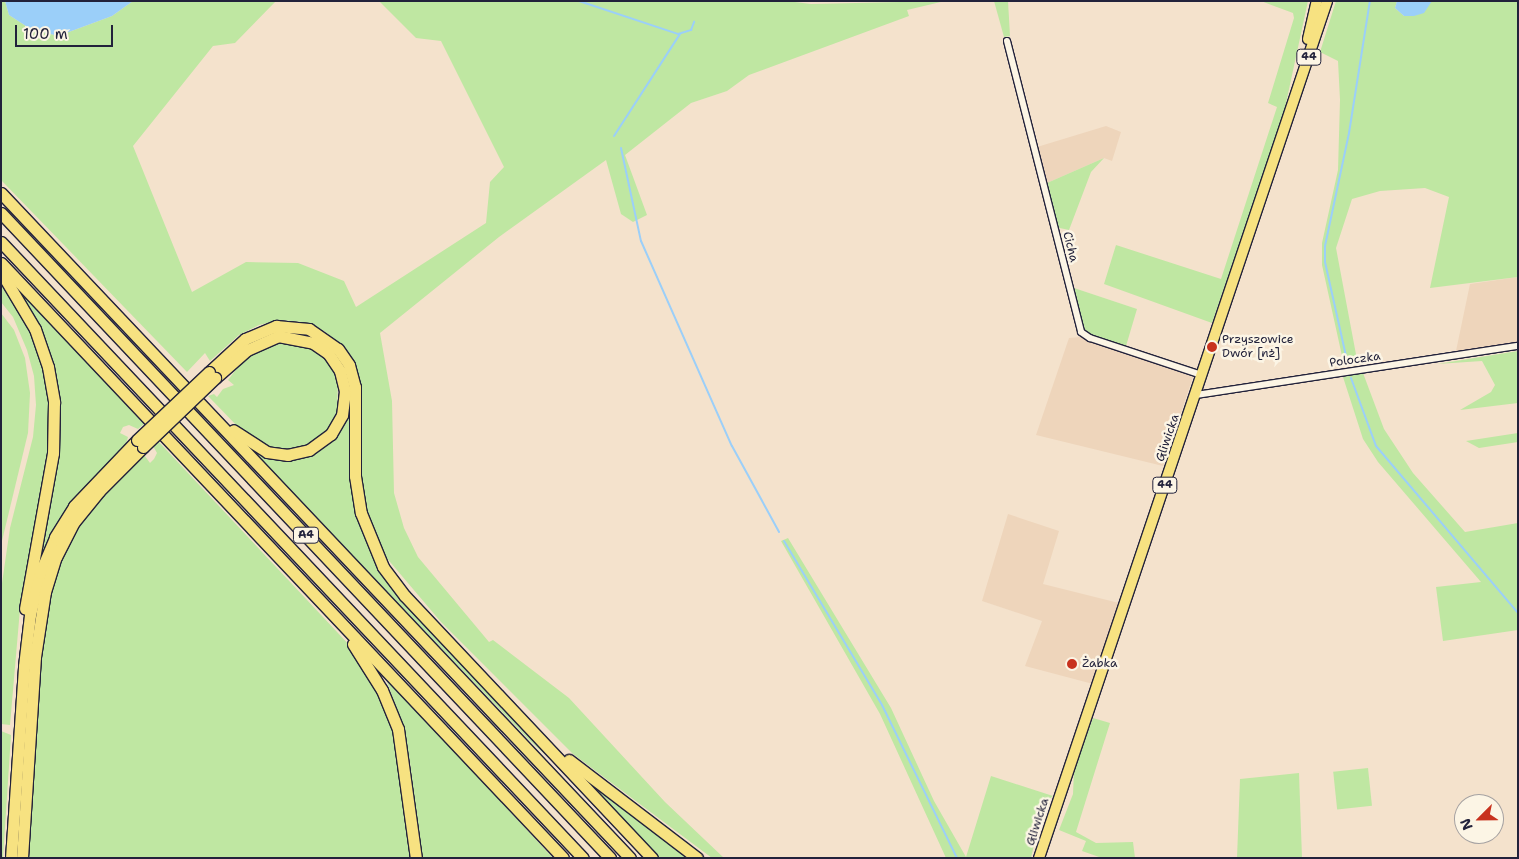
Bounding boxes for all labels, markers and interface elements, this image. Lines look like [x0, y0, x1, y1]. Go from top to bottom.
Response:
scale bar [18, 15, 115, 47]
text: 100 m [23, 24, 68, 44]
road number: 44 [1295, 48, 1323, 66]
street label: Cicha [1059, 230, 1081, 264]
place label: Przyszowice Dwór [nż] [1222, 333, 1294, 361]
marker: Przyszowice Dwór [nż] [1206, 341, 1218, 353]
street label: Poloczka [1329, 349, 1381, 371]
street label: Gliwicka [1153, 412, 1183, 464]
road number: 44 [1151, 476, 1179, 494]
road number: A4 [292, 526, 320, 544]
place label: Żabka [1082, 657, 1117, 671]
marker: Żabka [1066, 658, 1078, 670]
north arrow [1454, 794, 1504, 844]
street label: Gliwicka [1024, 796, 1052, 848]
text: N [1456, 816, 1477, 833]

